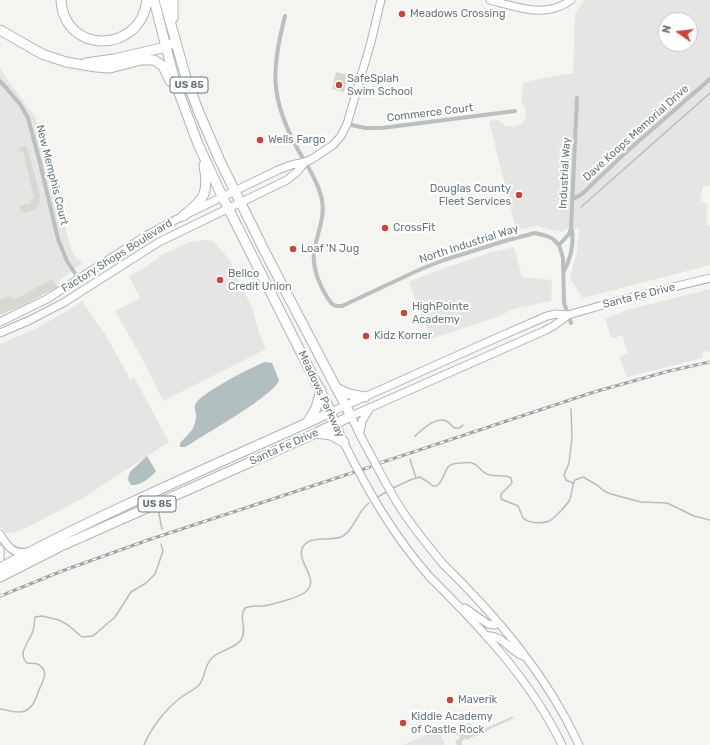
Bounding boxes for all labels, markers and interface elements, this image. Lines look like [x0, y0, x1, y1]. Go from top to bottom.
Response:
place label: Meadows Crossing [410, 7, 505, 21]
marker: Meadows Crossing [397, 9, 407, 19]
north arrow [658, 12, 698, 52]
text: N [660, 24, 674, 35]
place label: SafeSplah Swim School [347, 72, 413, 98]
road number: US 85 [170, 77, 208, 93]
marker: SafeSplah Swim School [334, 80, 344, 90]
street label: Dave Koops Memorial Drive [580, 82, 692, 184]
street label: Commerce Court [386, 101, 474, 125]
street label: New Memphis Court [33, 124, 71, 226]
place label: Wells Fargo [268, 133, 326, 147]
marker: Wells Fargo [255, 135, 265, 145]
street label: Industrial Way [557, 137, 573, 209]
place label: Douglas County Fleet Services [430, 182, 511, 208]
marker: Douglas County Fleet Services [514, 190, 524, 200]
street label: Factory Shops Boulevard [59, 216, 175, 296]
place label: CrossFit [393, 221, 435, 235]
street label: North Industrial Way [418, 222, 520, 266]
marker: CrossFit [380, 223, 390, 233]
place label: Loaf 'N Jug [301, 242, 359, 256]
marker: Loaf 'N Jug [288, 244, 298, 254]
place label: Bellco Credit Union [228, 267, 292, 293]
marker: Bellco Credit Union [215, 275, 225, 285]
street label: Santa Fe Drive [601, 281, 677, 311]
place label: HighPointe Academy [412, 300, 469, 326]
marker: HighPointe Academy [399, 308, 409, 318]
place label: Kidz Korner [374, 329, 432, 343]
marker: Kidz Korner [361, 331, 371, 341]
street label: Meadows Parkway [295, 349, 347, 439]
street label: Santa Fe Drive [247, 426, 321, 468]
road number: US 85 [138, 496, 176, 512]
place label: Maverik [458, 693, 497, 707]
marker: Maverik [445, 695, 455, 705]
place label: Kiddie Academy of Castle Rock [411, 710, 493, 736]
marker: Kiddie Academy of Castle Rock [398, 718, 408, 728]

